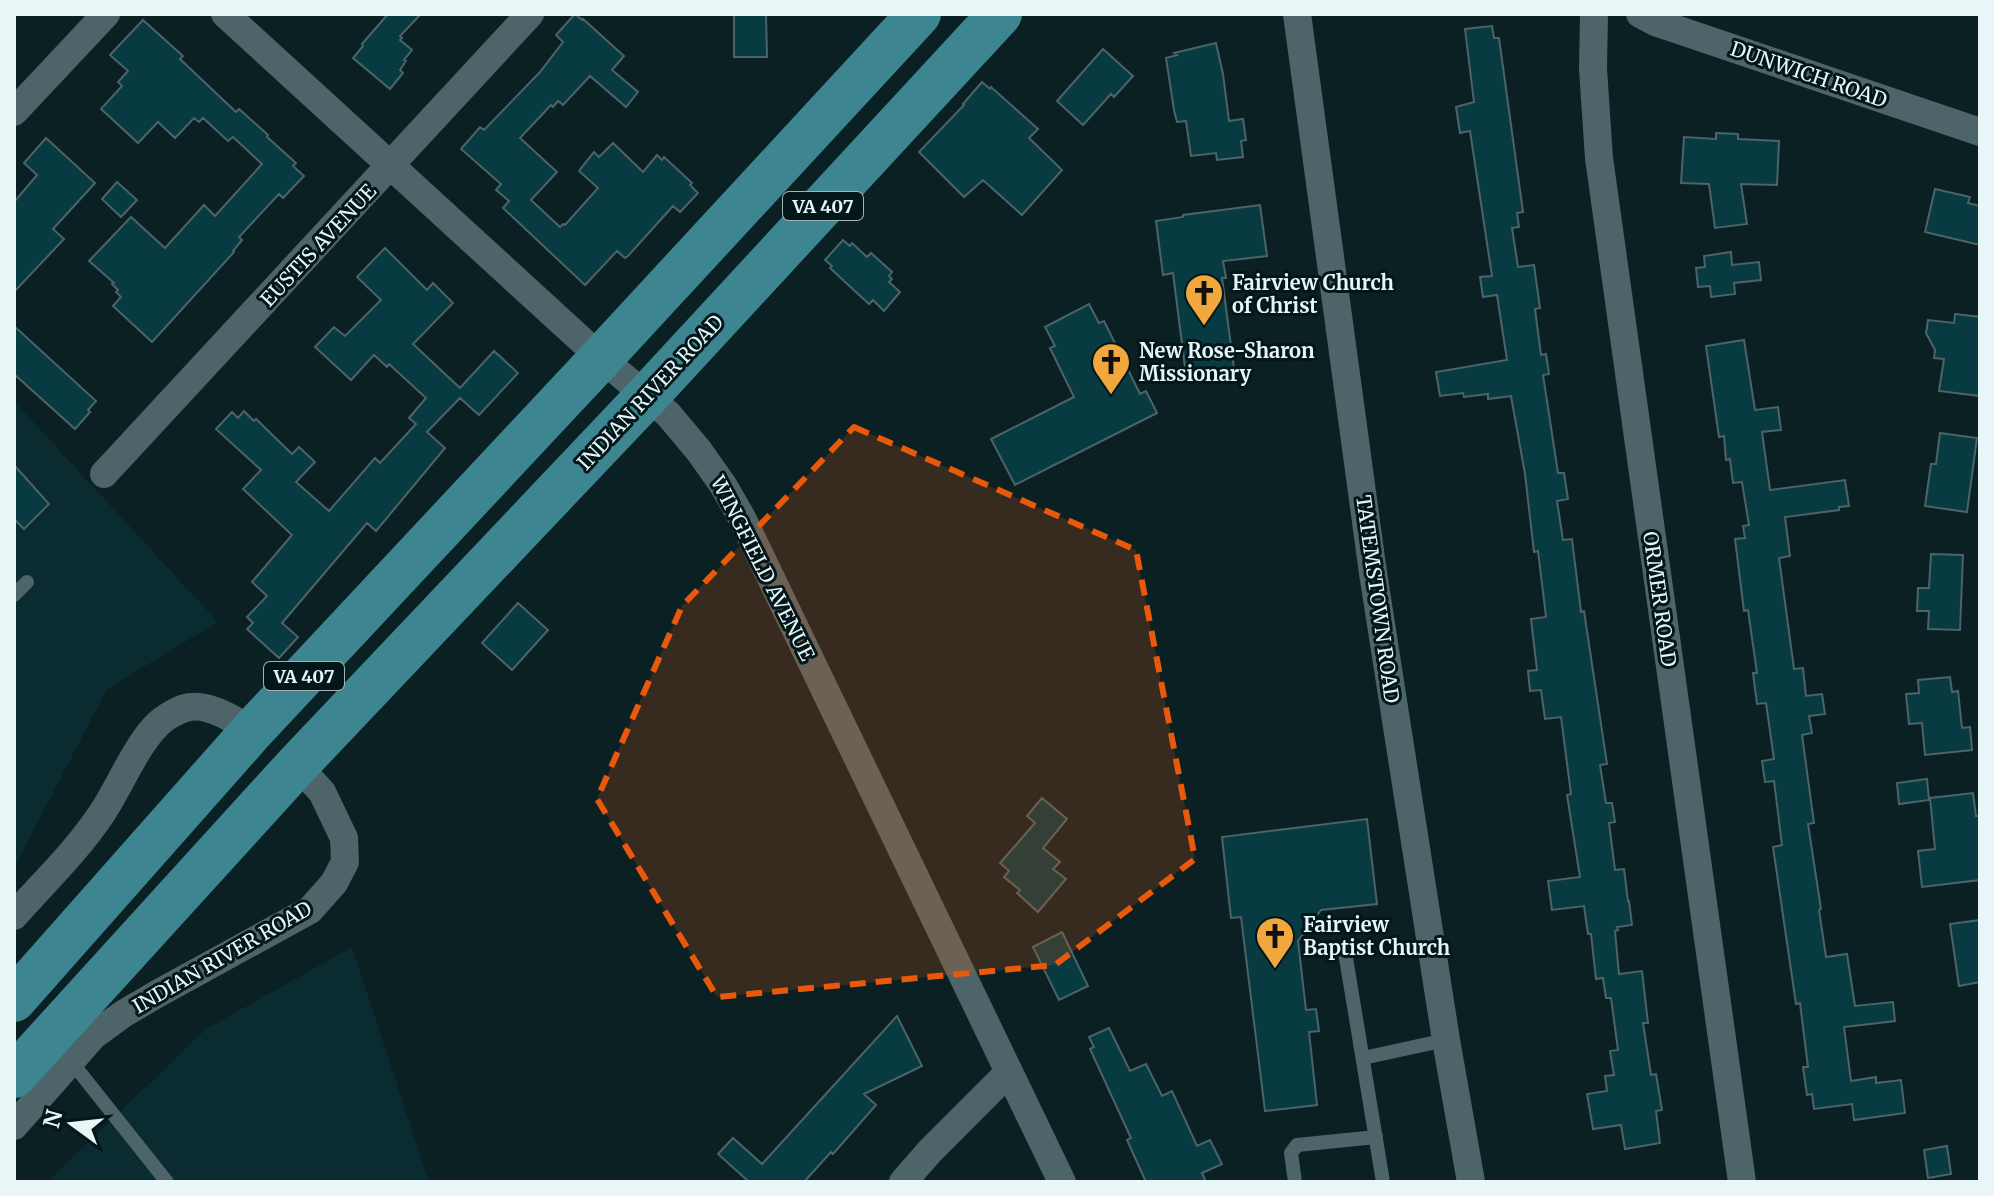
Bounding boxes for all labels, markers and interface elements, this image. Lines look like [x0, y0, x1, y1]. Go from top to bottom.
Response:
street label: DUNWICH ROAD [1727, 35, 1891, 113]
street label: EUSTIS AVENUE [255, 178, 381, 311]
road number: VA 407 [783, 192, 863, 220]
place label: Fairview Church of Christ [1232, 270, 1394, 318]
church icon: Fairview Church of Christ [1183, 272, 1225, 327]
street label: INDIAN RIVER ROAD [572, 309, 728, 475]
place label: New Rose-Sharon Missionary [1139, 338, 1315, 386]
church icon: New Rose-Sharon Missionary [1090, 341, 1132, 396]
street label: WINGFIELD AVENUE [705, 471, 821, 665]
street label: TATEMSTOWN ROAD [1351, 493, 1405, 705]
street label: ORMER ROAD [1638, 530, 1682, 668]
road number: VA 407 [264, 662, 344, 690]
street label: INDIAN RIVER ROAD [128, 895, 316, 1019]
place label: Fairview Baptist Church [1303, 912, 1451, 960]
church icon: Fairview Baptist Church [1254, 915, 1296, 970]
north arrow [32, 1084, 112, 1164]
text: N [37, 1106, 69, 1131]

